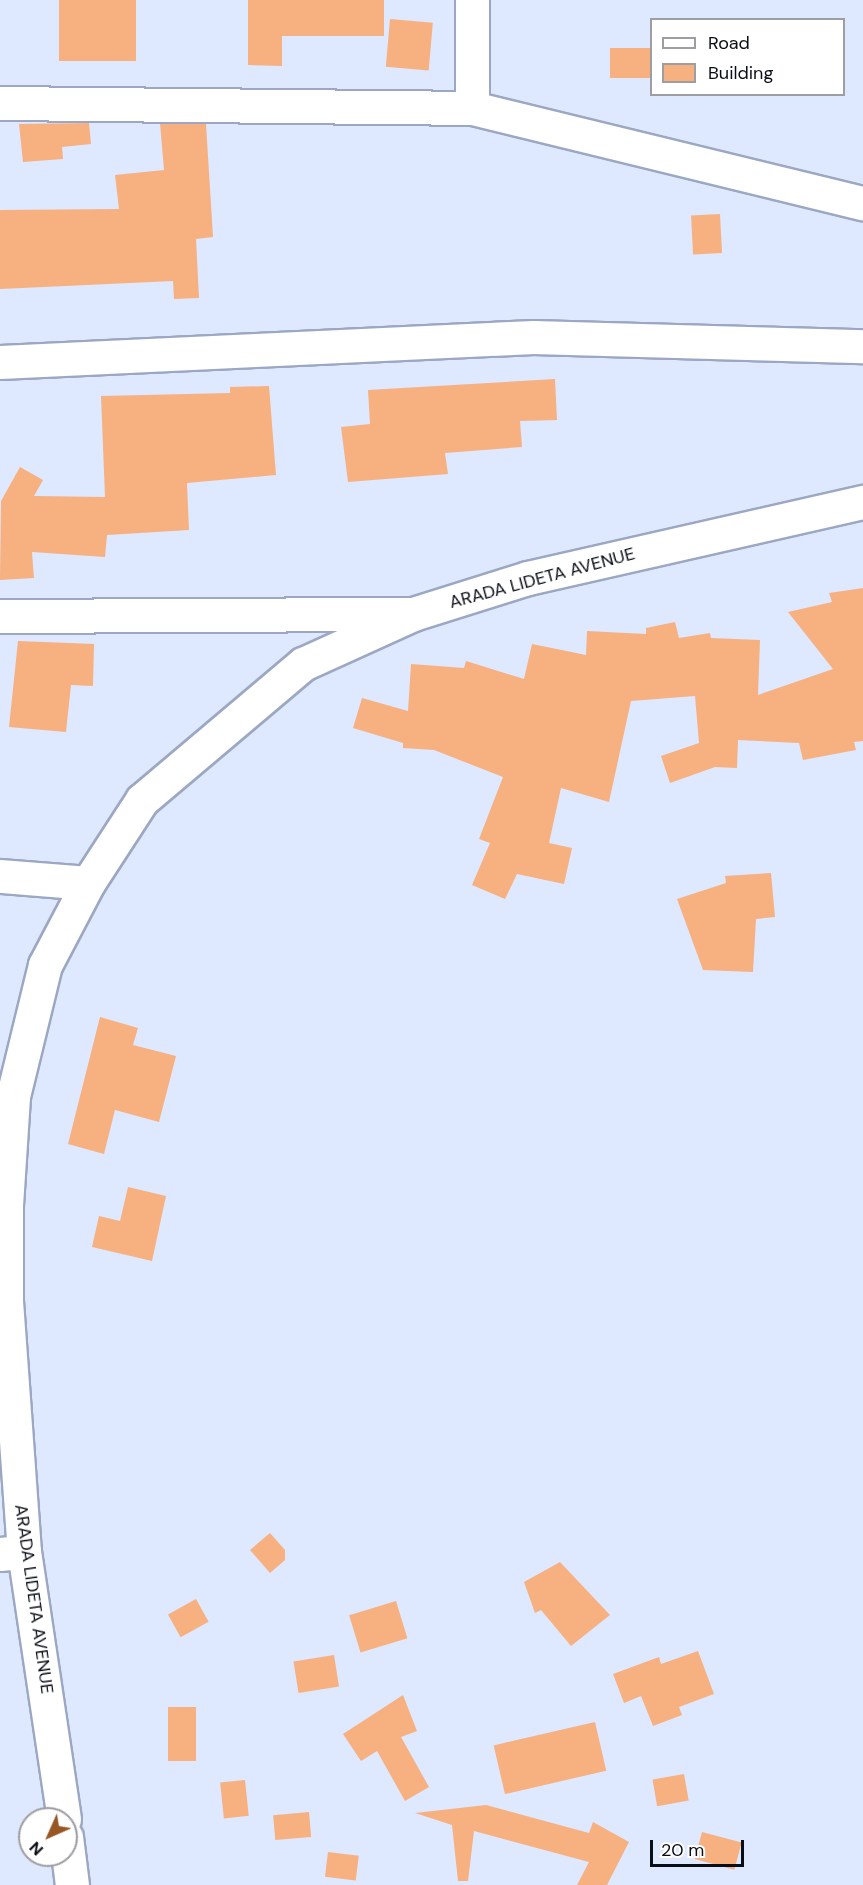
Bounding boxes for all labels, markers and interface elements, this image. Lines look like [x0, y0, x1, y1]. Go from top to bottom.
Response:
legend [650, 18, 845, 96]
text: Road [708, 31, 750, 55]
text: Building [708, 61, 773, 85]
street label: ARADA LIDETA AVENUE [447, 543, 637, 613]
street label: ARADA LIDETA AVENUE [10, 1503, 58, 1695]
north arrow [18, 1807, 78, 1867]
scale bar [653, 1828, 748, 1866]
text: N [25, 1837, 48, 1860]
text: 20 m [661, 1838, 704, 1862]

